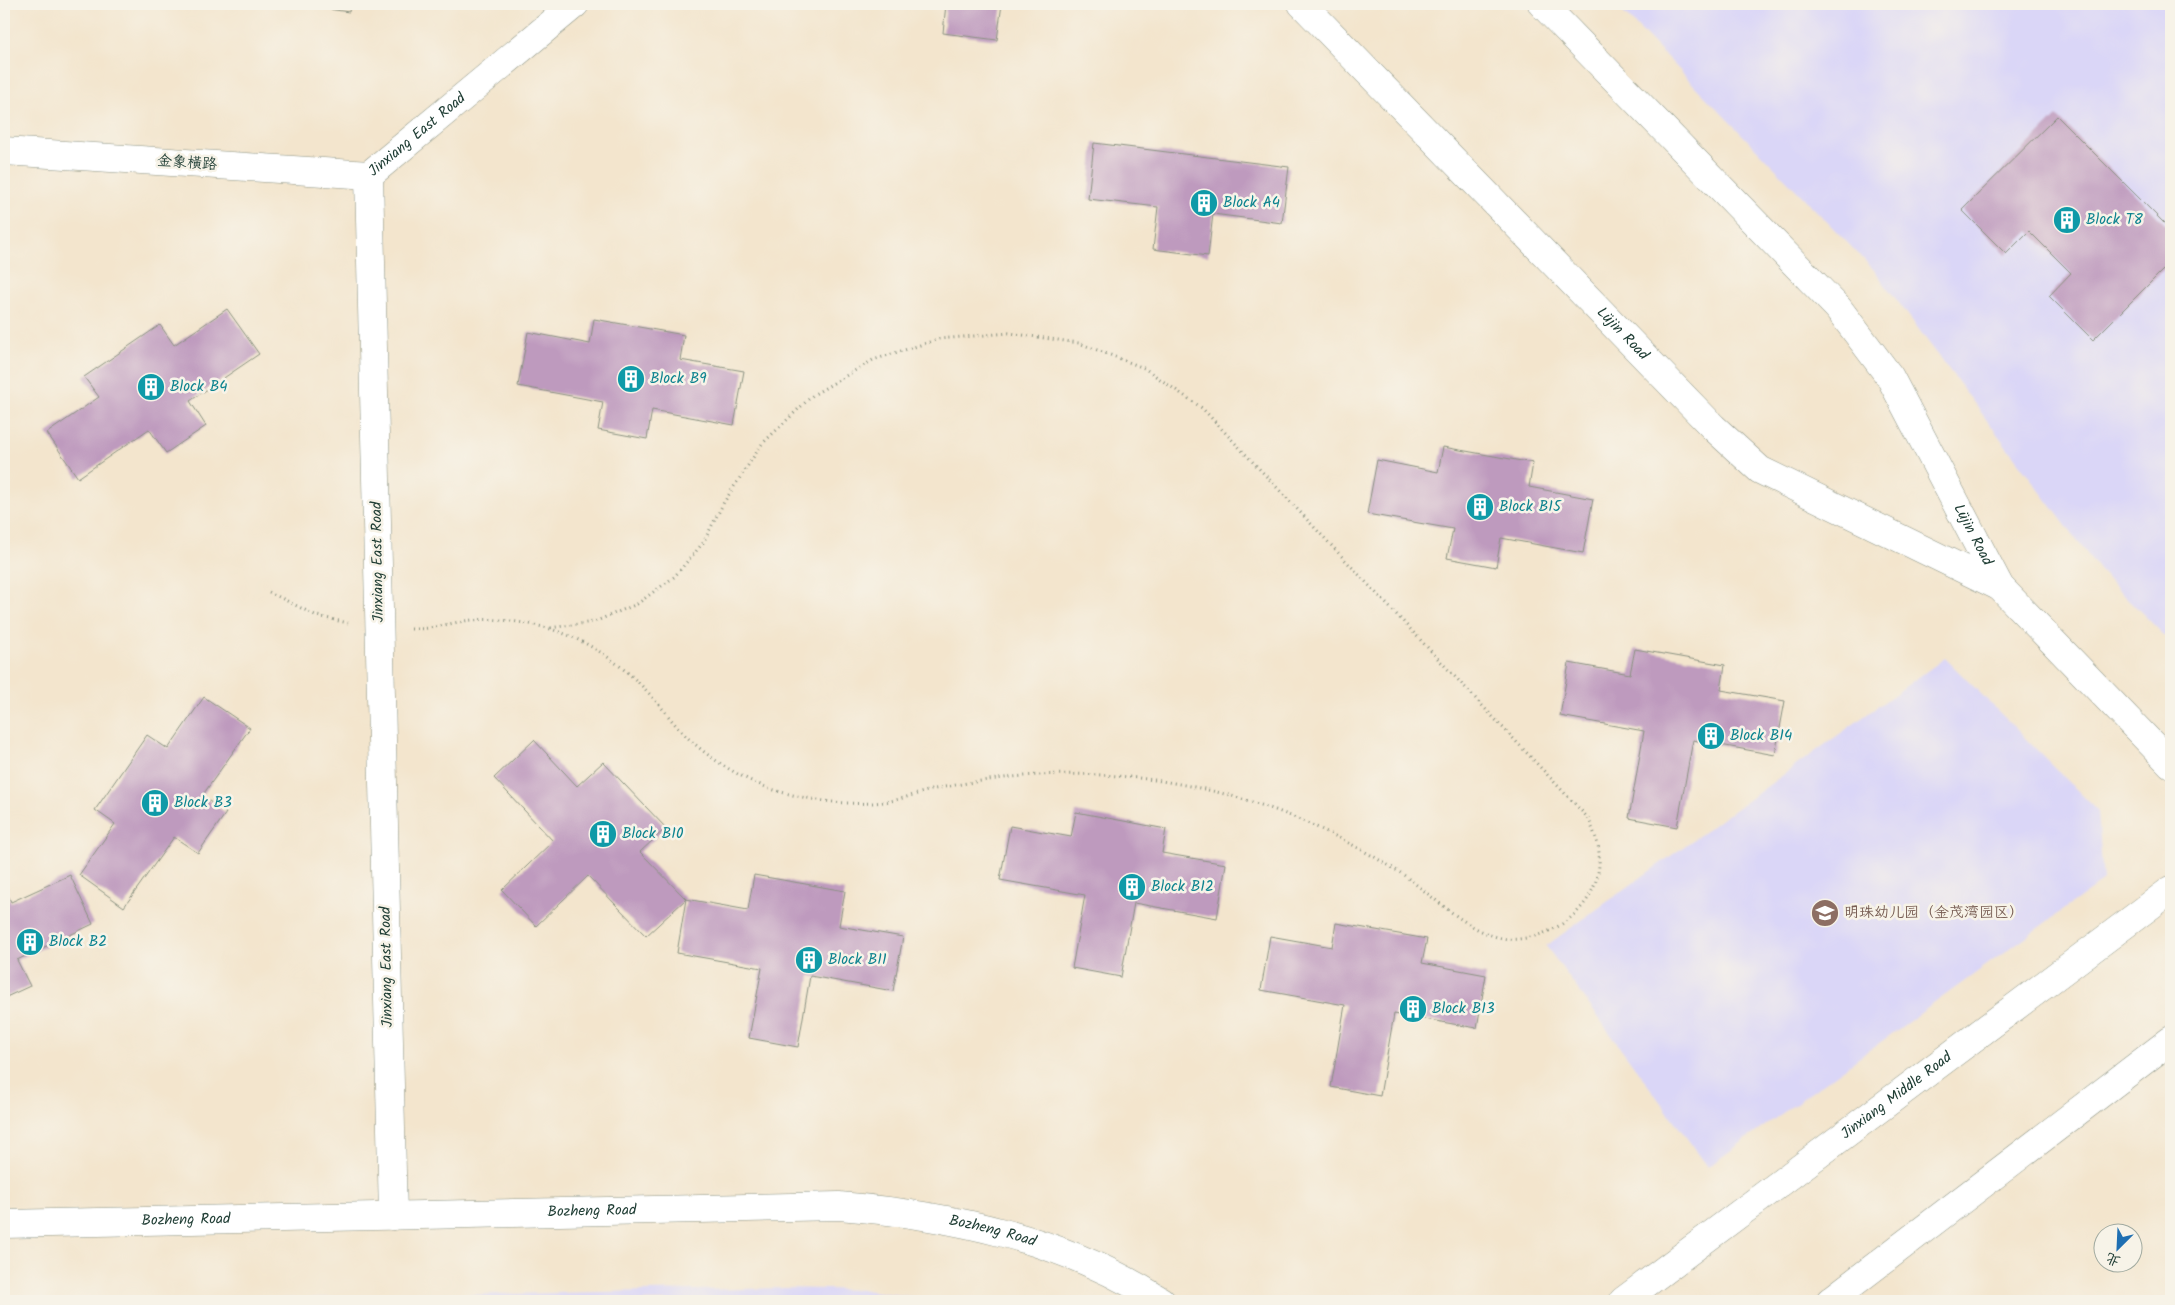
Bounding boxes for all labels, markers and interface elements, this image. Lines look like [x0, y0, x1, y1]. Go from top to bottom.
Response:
street label: Jinxiang East Road [363, 87, 472, 183]
street label: 金象横路 [156, 149, 218, 177]
building icon: Block A4 [1189, 188, 1219, 218]
place label: Block A4 [1223, 191, 1280, 215]
building icon: Block T8 [2052, 205, 2082, 235]
place label: Block T8 [2086, 208, 2144, 232]
street label: Lüjin Road [1591, 302, 1655, 367]
building icon: Block B9 [616, 364, 646, 394]
place label: Block B9 [650, 367, 707, 391]
building icon: Block B4 [136, 372, 166, 402]
place label: Block B4 [170, 375, 228, 399]
building icon: Block B15 [1465, 492, 1495, 522]
place label: Block B15 [1499, 495, 1562, 519]
street label: Lüjin Road [1947, 500, 1999, 571]
street label: Jinxiang East Road [365, 501, 391, 623]
building icon: Block B14 [1696, 721, 1726, 751]
place label: Block B14 [1730, 724, 1792, 748]
building icon: Block B3 [140, 788, 170, 818]
place label: Block B3 [174, 791, 232, 815]
building icon: Block B10 [588, 819, 618, 849]
place label: Block B10 [622, 822, 684, 846]
building icon: Block B12 [1117, 872, 1147, 902]
place label: Block B12 [1151, 875, 1214, 899]
school or university icon: 明珠幼儿园（金茂湾园区） [1810, 898, 1840, 928]
place label: 明珠幼儿园（金茂湾园区） [1844, 901, 2024, 925]
street label: Jinxiang East Road [374, 906, 400, 1028]
building icon: Block B2 [15, 927, 45, 957]
place label: Block B2 [49, 930, 107, 954]
building icon: Block B11 [794, 945, 824, 975]
place label: Block B11 [828, 948, 887, 972]
building icon: Block B13 [1398, 994, 1428, 1024]
place label: Block B13 [1432, 997, 1495, 1021]
street label: Jinxiang Middle Road [1836, 1046, 1958, 1146]
street label: Bozheng Road [547, 1198, 637, 1224]
street label: Bozheng Road [141, 1207, 231, 1233]
street label: Bozheng Road [947, 1209, 1040, 1254]
north arrow [2092, 1222, 2142, 1272]
text: 北 [2102, 1246, 2124, 1272]

